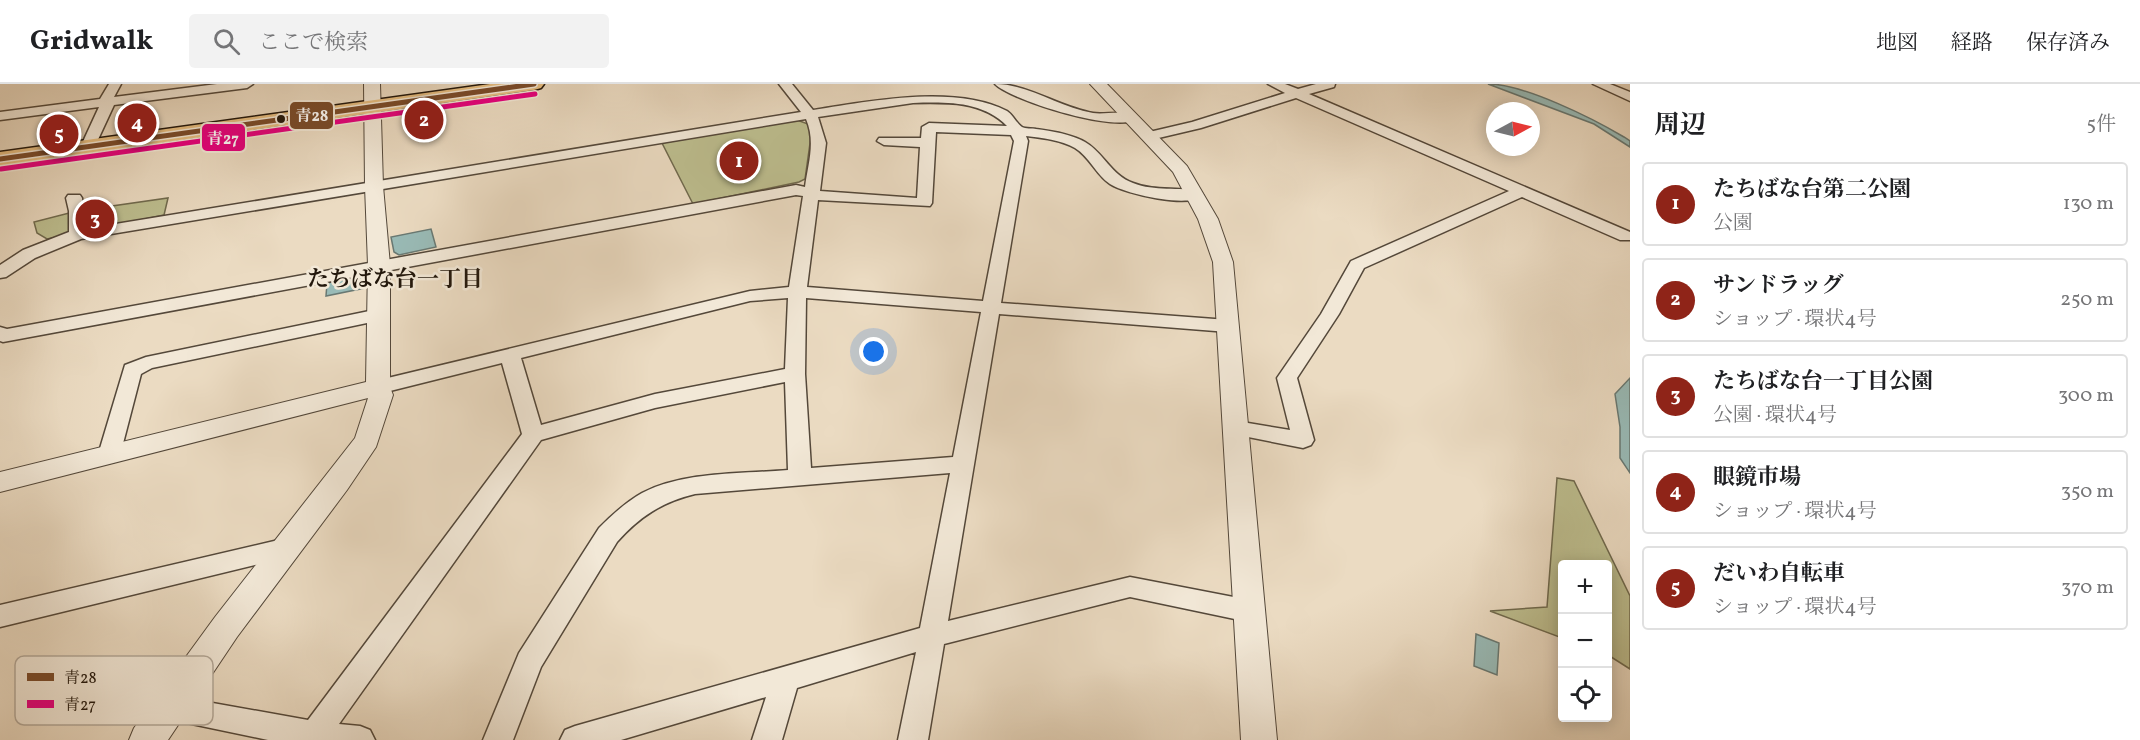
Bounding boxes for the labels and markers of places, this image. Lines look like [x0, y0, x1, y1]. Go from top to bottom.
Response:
pin: 2 [404, 98, 444, 142]
pin: 4 [118, 100, 156, 146]
pin: 5 [40, 112, 78, 156]
unlabelled marker [275, 113, 287, 125]
pin: 1 [720, 138, 758, 184]
pin: 3 [76, 196, 115, 242]

